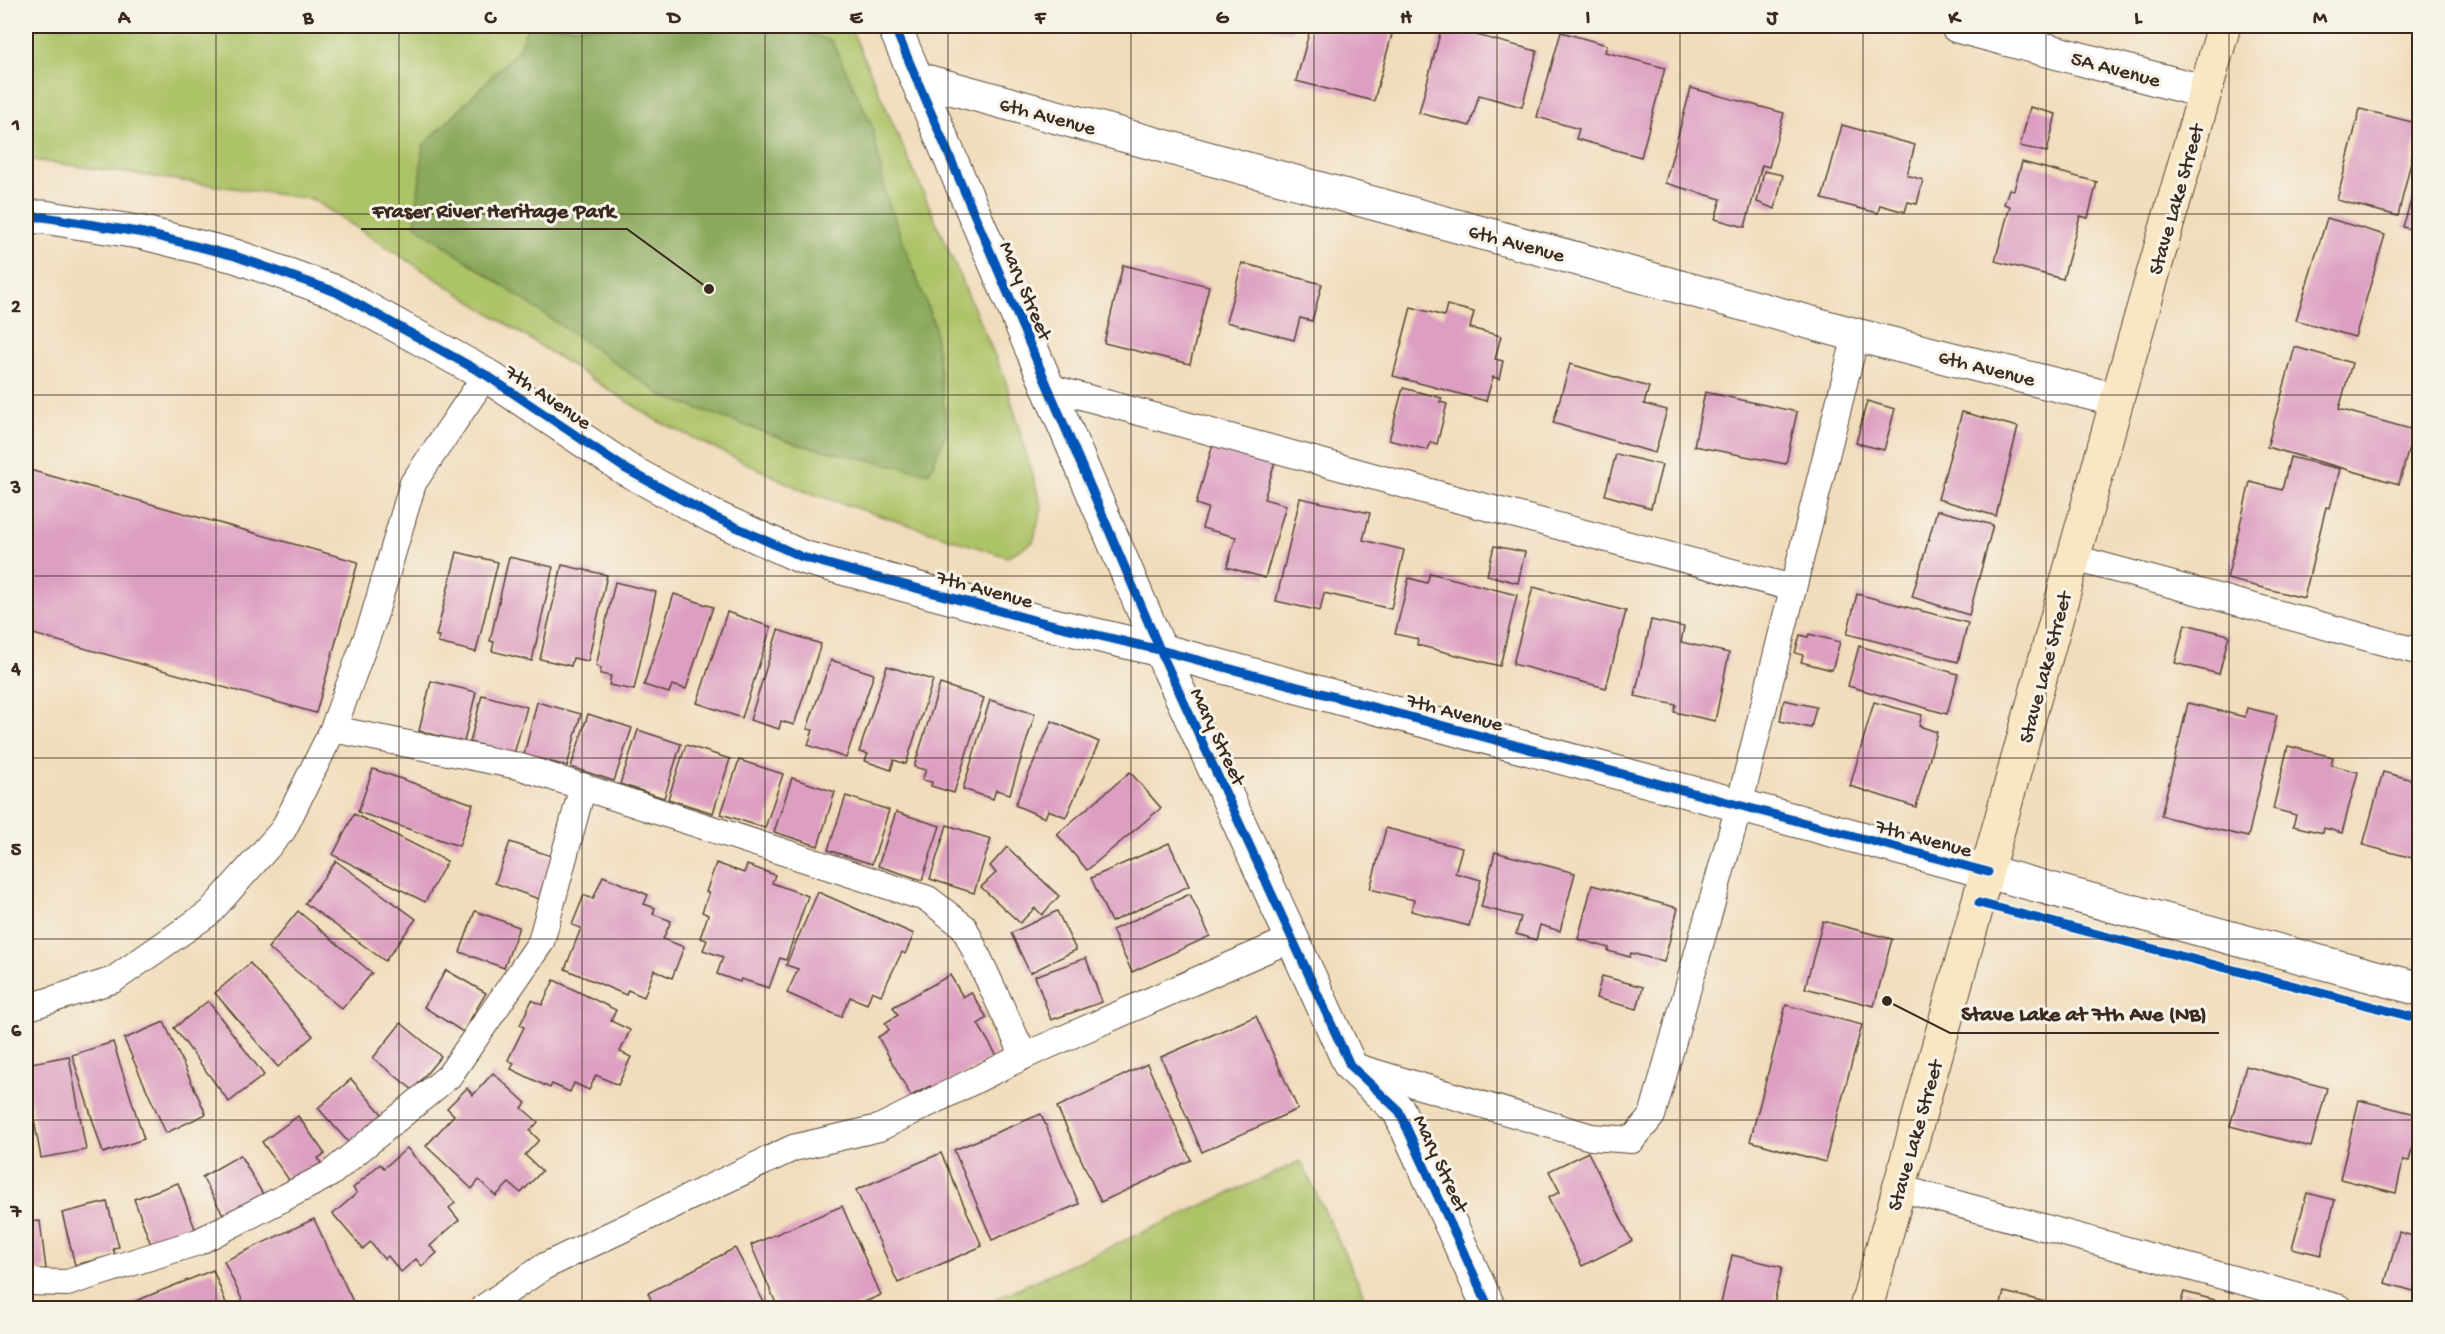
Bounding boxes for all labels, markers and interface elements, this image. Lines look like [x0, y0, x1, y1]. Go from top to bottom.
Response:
text: A [117, 8, 132, 31]
text: B [302, 8, 314, 31]
text: C [484, 8, 498, 31]
text: D [665, 8, 681, 31]
text: E [850, 8, 864, 31]
text: F [1034, 8, 1047, 31]
text: G [1216, 8, 1230, 31]
text: H [1400, 8, 1412, 31]
text: I [1586, 8, 1591, 31]
text: J [1766, 8, 1779, 31]
text: K [1947, 8, 1962, 31]
text: L [2134, 8, 2143, 31]
text: M [2313, 8, 2328, 31]
street label: 5A Avenue [2068, 47, 2164, 96]
street label: 6th Avenue [996, 94, 1099, 144]
text: 1 [11, 115, 20, 138]
street label: Stave Lake Street [2145, 119, 2212, 278]
callout: Fraser River Heritage Park [361, 189, 627, 229]
text: Fraser River Heritage Park [372, 200, 618, 226]
street label: 6th Avenue [1465, 221, 1568, 271]
street label: Mary Street [992, 238, 1057, 347]
text: 2 [11, 297, 21, 320]
street label: 6th Avenue [1935, 346, 2038, 395]
street label: 7th Avenue [498, 360, 596, 438]
text: 3 [10, 478, 21, 501]
street label: 7th Avenue [932, 566, 1036, 617]
street label: Stave Lake Street [2015, 587, 2080, 746]
text: 4 [10, 659, 21, 682]
street label: Mary Street [1182, 685, 1250, 793]
street label: 7th Avenue [1402, 689, 1506, 740]
street label: 7th Avenue [1871, 815, 1975, 866]
text: 5 [11, 840, 22, 863]
callout: Stave Lake at 7th Ave (NB) [1950, 993, 2219, 1033]
text: Stave Lake at 7th Ave (NB) [1961, 1003, 2207, 1029]
text: 6 [11, 1021, 22, 1044]
street label: Stave Lake Street [1884, 1055, 1951, 1214]
street label: Mary Street [1405, 1112, 1473, 1220]
text: 7 [10, 1202, 23, 1225]

